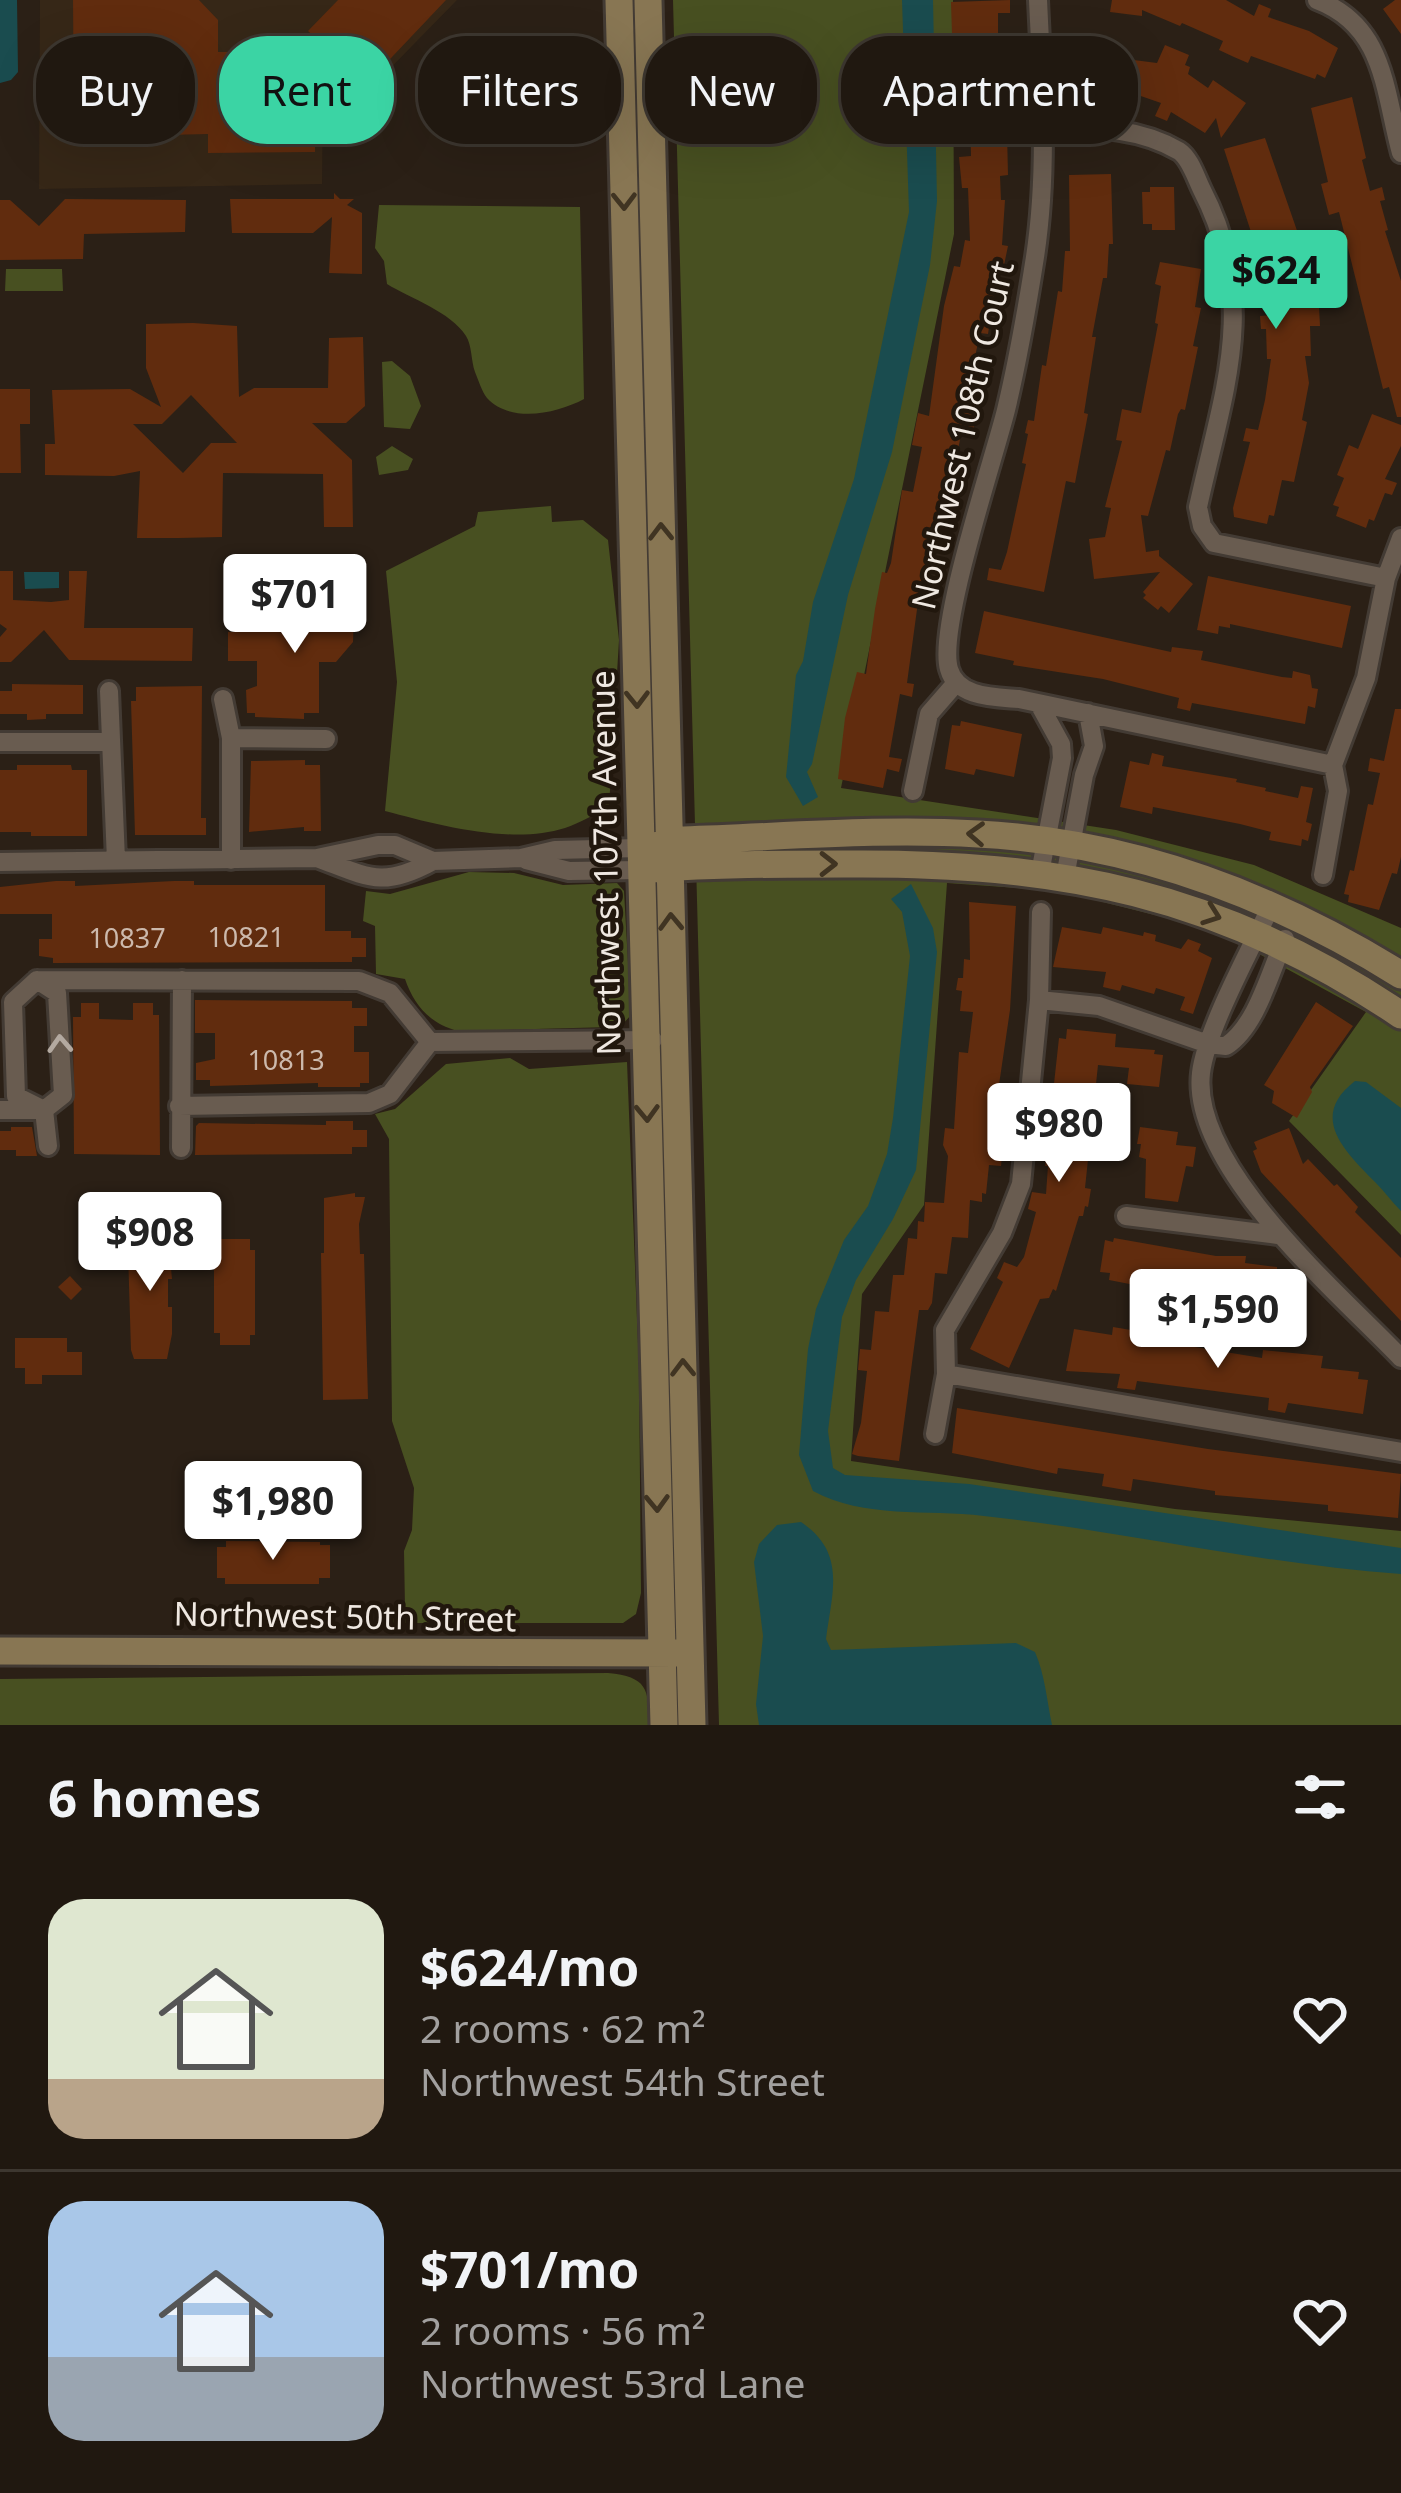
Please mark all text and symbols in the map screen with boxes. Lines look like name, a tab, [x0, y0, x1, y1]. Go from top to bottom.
chip: Buy	[36, 36, 195, 144]
chip: Rent	[219, 36, 394, 144]
chip: Filters	[418, 36, 621, 144]
chip: New	[645, 36, 817, 144]
chip: Apartment	[841, 36, 1138, 144]
one-way arrow	[611, 192, 637, 211]
pin: $624	[1205, 230, 1347, 332]
text: $624	[1231, 242, 1321, 295]
street label: Northwest 108th Court	[900, 256, 1024, 614]
one-way arrow	[649, 522, 675, 541]
pin: $701	[224, 554, 366, 656]
text: $701	[250, 566, 340, 619]
street label: Northwest 107th Avenue	[579, 670, 631, 1056]
one-way arrow	[623, 690, 649, 709]
one-way arrow	[966, 821, 985, 847]
one-way arrow	[820, 851, 838, 877]
one-way arrow	[1201, 901, 1222, 925]
one-way arrow	[658, 912, 684, 931]
house number: 10821	[207, 918, 285, 955]
house number: 10837	[88, 919, 166, 956]
one-way arrow	[47, 1034, 73, 1053]
house number: 10813	[247, 1041, 325, 1078]
pin: $980	[988, 1083, 1130, 1185]
text: $980	[1014, 1095, 1104, 1148]
one-way arrow	[634, 1104, 660, 1123]
pin: $908	[79, 1192, 221, 1294]
text: $908	[105, 1204, 195, 1257]
pin: $1,590	[1120, 1269, 1316, 1371]
text: $1,590	[1157, 1281, 1279, 1334]
one-way arrow	[670, 1358, 696, 1377]
pin: $1,980	[175, 1461, 371, 1563]
text: $1,980	[212, 1473, 334, 1526]
one-way arrow	[644, 1494, 670, 1513]
street label: Northwest 50th Street	[173, 1591, 517, 1641]
text: 6 homes	[48, 1762, 261, 1832]
icon: filters	[1287, 1764, 1353, 1830]
text: $624/mo	[420, 1931, 639, 2001]
icon: home	[144, 1947, 288, 2091]
icon: heart	[1287, 1986, 1353, 2052]
text: 2 rooms · 62 m²	[420, 2001, 706, 2054]
text: Northwest 54th Street	[420, 2054, 825, 2107]
text: $701/mo	[420, 2233, 639, 2303]
icon: home	[144, 2249, 288, 2393]
icon: heart	[1287, 2288, 1353, 2354]
text: 2 rooms · 56 m²	[420, 2303, 706, 2356]
text: Northwest 53rd Lane	[420, 2356, 806, 2409]

